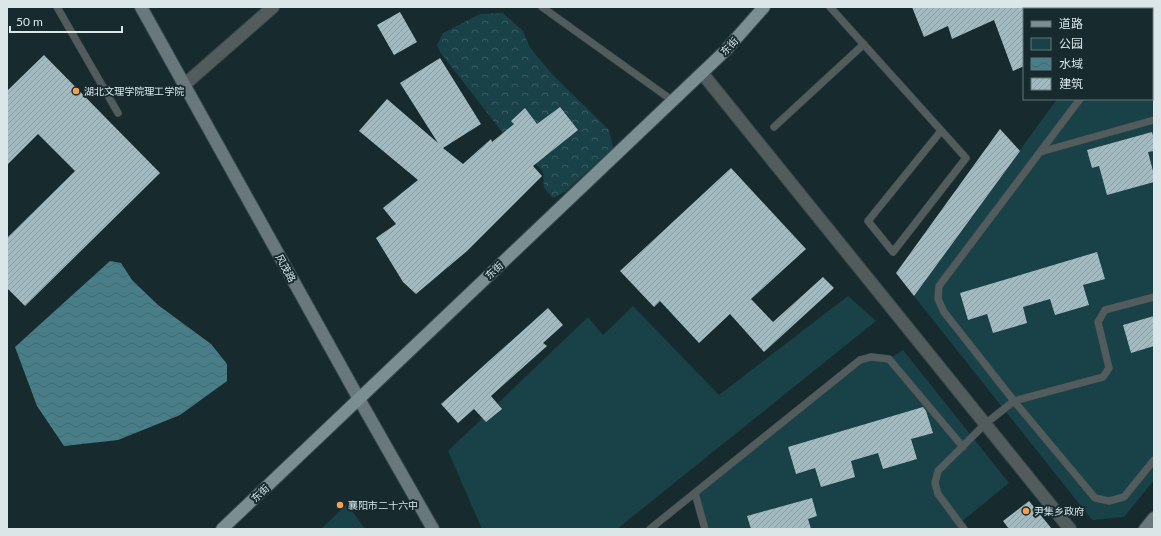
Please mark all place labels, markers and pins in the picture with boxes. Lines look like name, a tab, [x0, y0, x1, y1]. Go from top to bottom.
place label: 湖北文理学院理工学院	[84, 85, 184, 97]
marker: 湖北文理学院理工学院	[71, 86, 81, 96]
place label: 襄阳市二十六中	[348, 499, 418, 511]
marker: 襄阳市二十六中	[335, 500, 345, 510]
place label: 尹集乡政府	[1034, 505, 1084, 517]
marker: 尹集乡政府	[1021, 506, 1031, 516]

